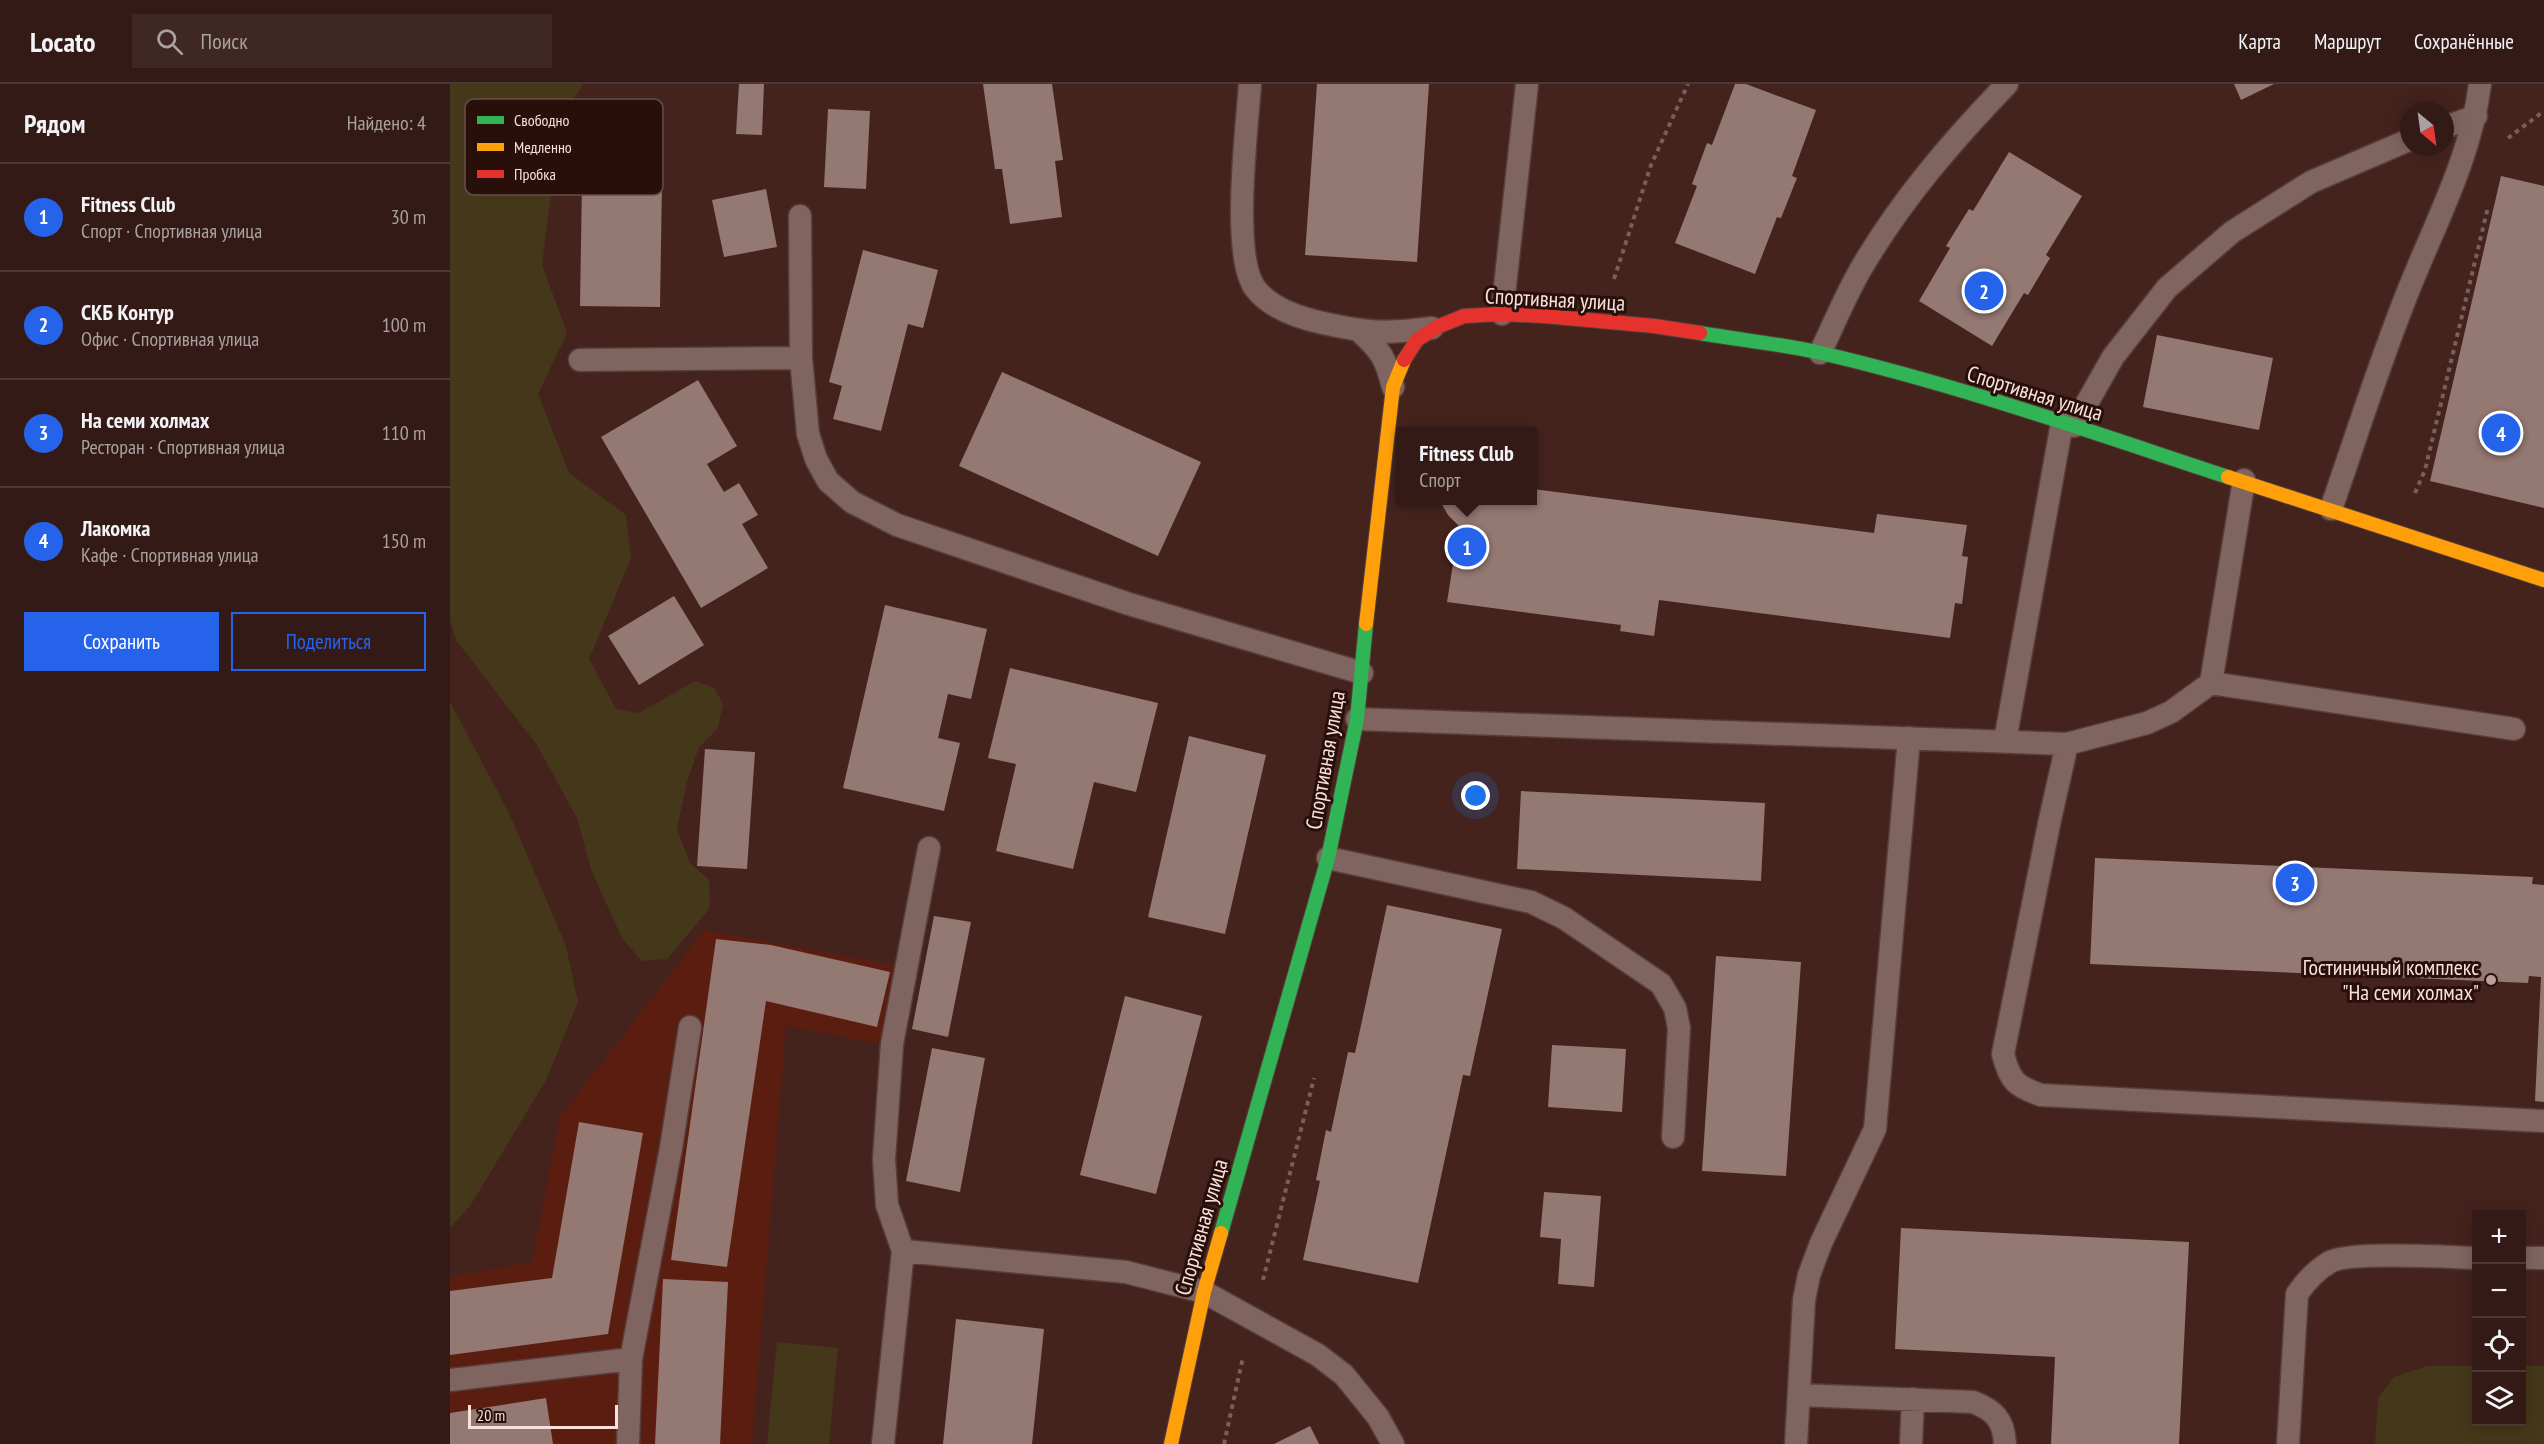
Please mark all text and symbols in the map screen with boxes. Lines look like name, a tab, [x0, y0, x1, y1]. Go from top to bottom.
search box	[132, 14, 552, 68]
text: Locato	[30, 23, 96, 60]
icon: search	[153, 25, 186, 58]
text: Поиск	[201, 27, 248, 55]
text: Карта	[2238, 28, 2281, 55]
text: Маршрут	[2314, 28, 2381, 55]
text: Сохранённые	[2414, 28, 2514, 55]
legend	[465, 99, 663, 195]
north arrow	[2400, 102, 2454, 156]
text: Рядом	[24, 107, 85, 140]
text: Найдено: 4	[347, 110, 426, 136]
text: Свободно	[514, 110, 569, 130]
text: Медленно	[514, 137, 572, 157]
text: Пробка	[514, 164, 556, 184]
text: Fitness Club	[81, 190, 175, 218]
text: 1	[39, 204, 48, 230]
text: 30 m	[391, 204, 426, 230]
text: Спорт · Спортивная улица	[81, 218, 262, 244]
pin: 2	[1964, 268, 2003, 314]
street label: Спортивная улица	[1484, 281, 1626, 317]
text: СКБ Контур	[81, 298, 174, 326]
text: 2	[39, 312, 48, 338]
text: 100 m	[382, 312, 426, 338]
text: Офис · Спортивная улица	[81, 326, 259, 352]
street label: Спортивная улица	[1964, 359, 2106, 427]
text: На семи холмах	[81, 406, 210, 434]
pin: 4	[2482, 410, 2520, 456]
text: 3	[39, 420, 48, 446]
text: 110 m	[382, 420, 426, 446]
popup	[1396, 427, 1537, 505]
text: Ресторан · Спортивная улица	[81, 434, 285, 460]
text: Fitness Club	[1419, 439, 1514, 467]
text: Спорт	[1419, 467, 1461, 493]
text: Лакомка	[81, 514, 150, 542]
pin: 1	[1448, 524, 1486, 570]
text: 4	[39, 528, 48, 554]
text: 150 m	[382, 528, 426, 554]
text: Кафе · Спортивная улица	[81, 542, 259, 568]
button: Сохранить	[24, 612, 219, 671]
button: Поделиться	[231, 612, 426, 671]
street label: Спортивная улица	[1299, 688, 1351, 832]
your location	[1461, 781, 1490, 810]
pin: 3	[2276, 860, 2314, 906]
place label: Гостиничный комплекс "На семи холмах"	[2303, 953, 2479, 1006]
marker: Гостиничный комплекс "На семи холмах"	[2484, 973, 2498, 987]
street label: Спортивная улица	[1168, 1156, 1234, 1298]
map controls	[2472, 1210, 2526, 1426]
button: +	[2472, 1210, 2526, 1264]
button: −	[2472, 1264, 2526, 1318]
button: locate	[2472, 1318, 2526, 1372]
button: layers	[2472, 1372, 2526, 1426]
scale bar	[468, 1402, 618, 1430]
text: 20 m	[477, 1405, 505, 1425]

